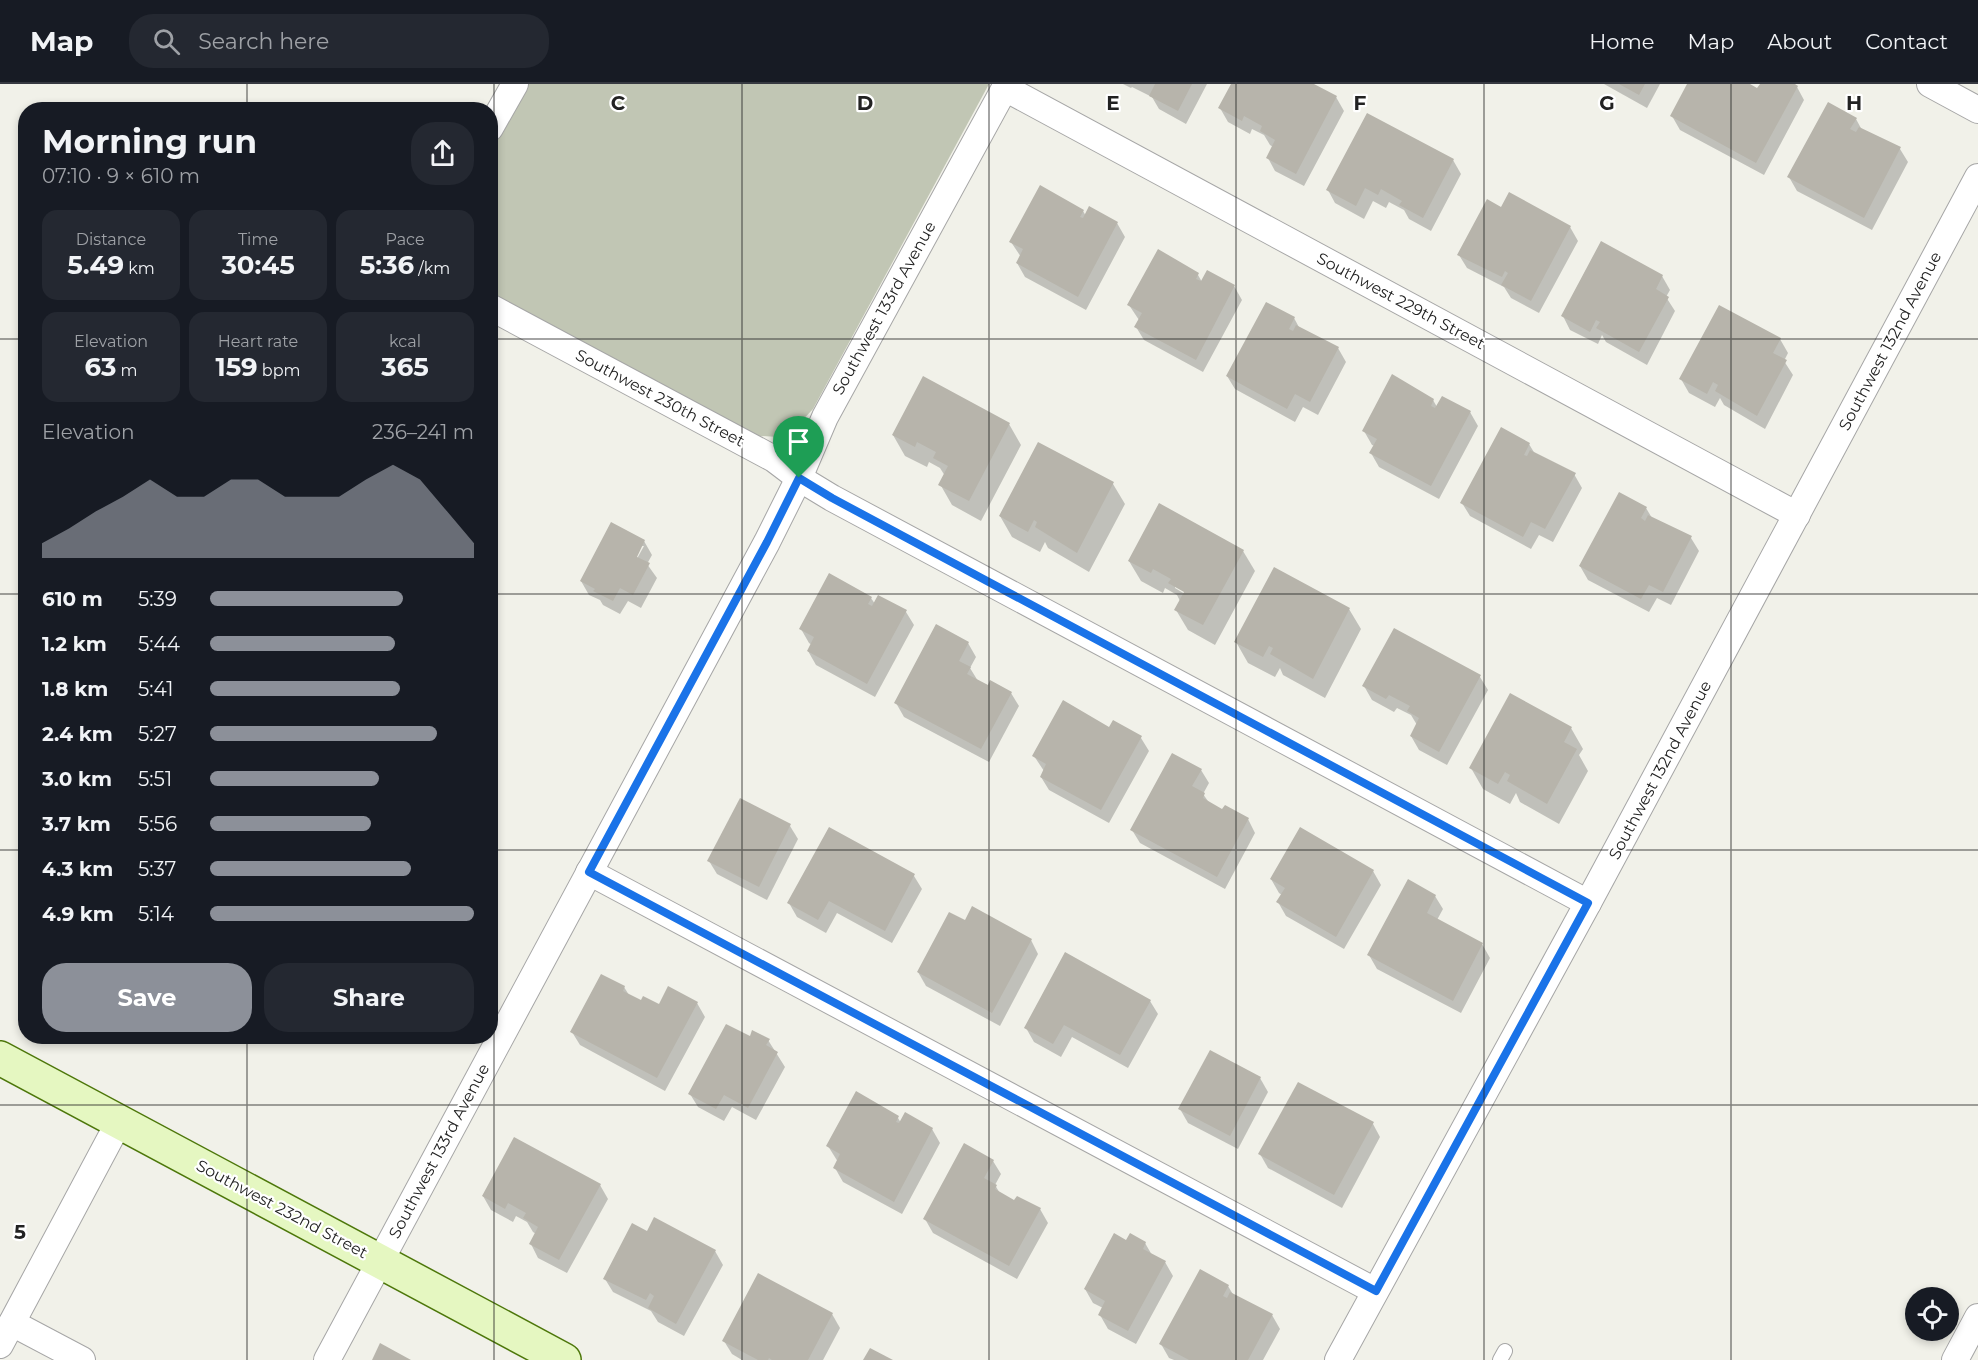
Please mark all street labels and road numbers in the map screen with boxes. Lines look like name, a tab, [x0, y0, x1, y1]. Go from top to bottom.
street label: Southwest 133rd Avenue	[828, 218, 940, 398]
street label: Southwest 132nd Avenue	[1835, 248, 1945, 434]
street label: Southwest 229th Street	[1314, 249, 1489, 354]
street label: Southwest 230th Street	[572, 345, 748, 451]
street label: Southwest 132nd Avenue	[1605, 677, 1715, 863]
street label: Southwest 133rd Avenue	[385, 1060, 493, 1242]
street label: Southwest 232nd Street	[193, 1156, 371, 1262]

